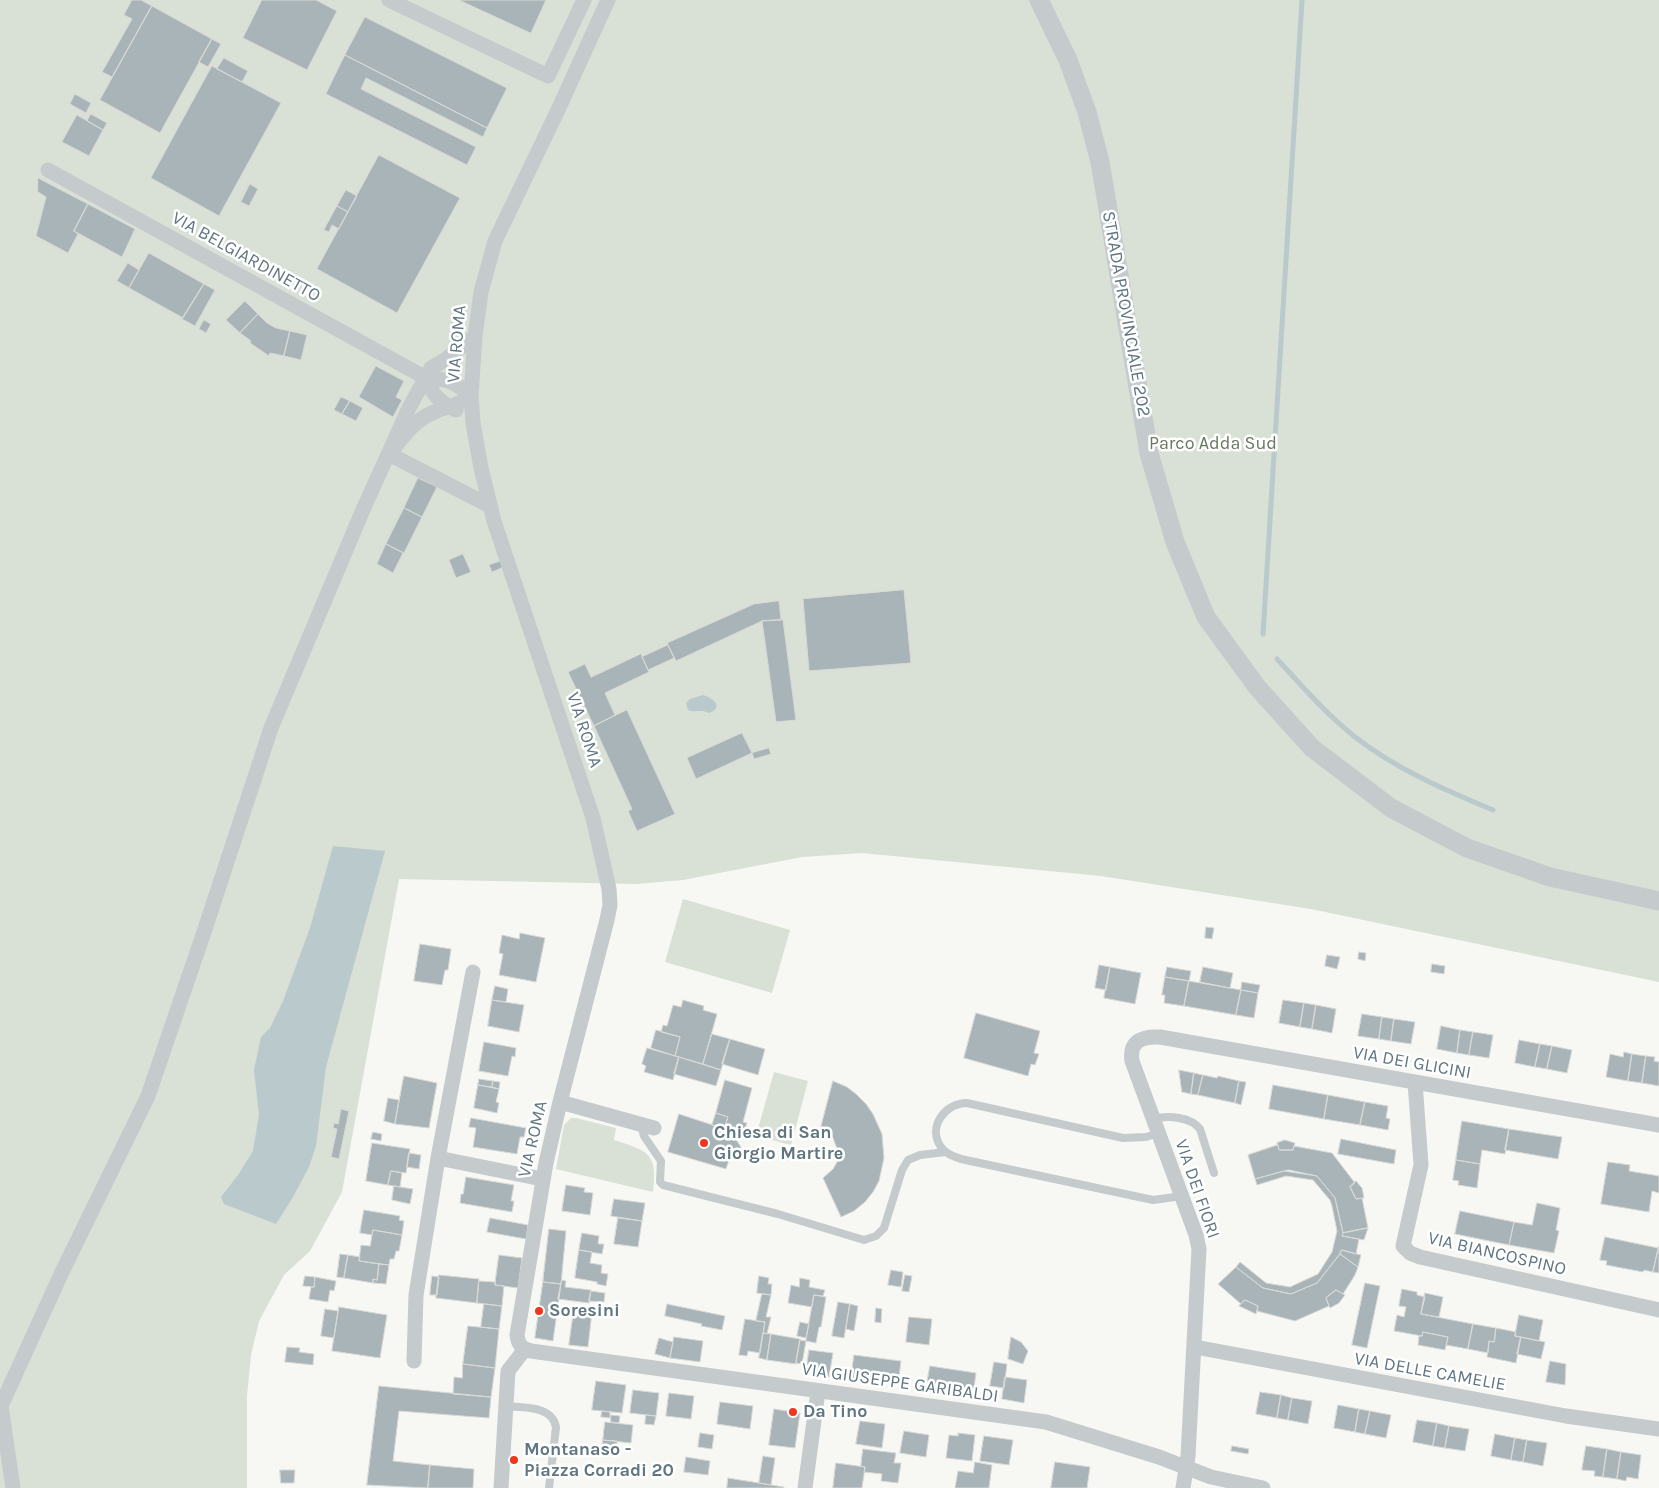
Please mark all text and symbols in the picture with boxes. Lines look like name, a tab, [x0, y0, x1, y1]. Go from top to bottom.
street label: VIA BELGIARDINETTO	[168, 207, 324, 307]
street label: STRADA PROVINCIALE 202	[1097, 209, 1155, 419]
street label: VIA ROMA	[443, 304, 471, 384]
park label: Parco Adda Sud	[1149, 433, 1277, 455]
street label: VIA ROMA	[562, 690, 606, 770]
street label: VIA DEI GLICINI	[1351, 1042, 1473, 1084]
street label: VIA ROMA	[514, 1099, 552, 1179]
place label: Chiesa di San Giorgio Martire	[714, 1122, 843, 1164]
marker: Chiesa di San Giorgio Martire	[698, 1137, 710, 1149]
street label: VIA DEI FIORI	[1170, 1137, 1224, 1241]
street label: VIA BIANCOSPINO	[1426, 1228, 1568, 1280]
place label: Soresini	[549, 1300, 620, 1322]
marker: Soresini	[533, 1305, 545, 1317]
street label: VIA DELLE CAMELIE	[1353, 1348, 1507, 1396]
street label: VIA GIUSEPPE GARIBALDI	[800, 1359, 1000, 1407]
place label: Da Tino	[803, 1401, 867, 1423]
marker: Da Tino	[787, 1406, 799, 1418]
place label: Montanaso - Piazza Corradi 20	[524, 1439, 674, 1482]
marker: Montanaso - Piazza Corradi 20	[508, 1454, 520, 1466]

